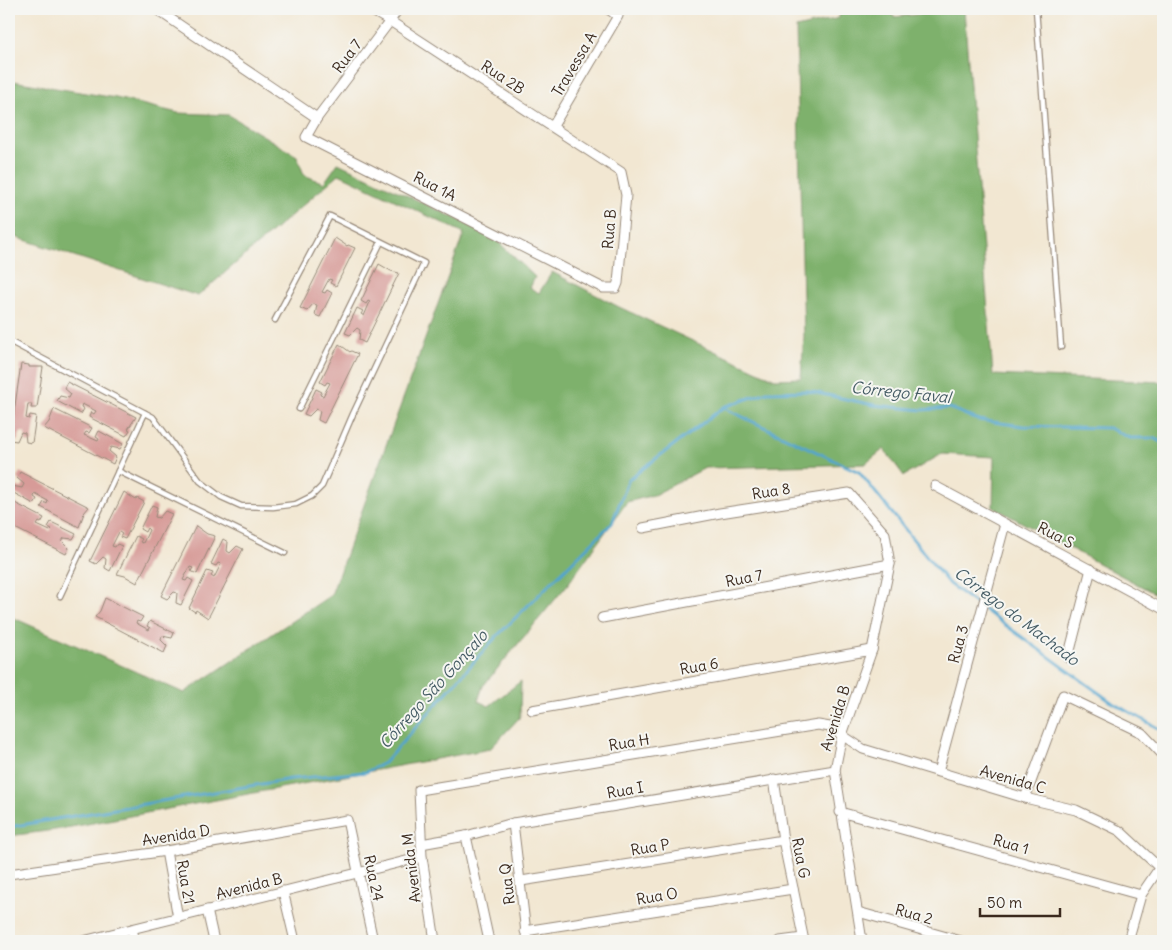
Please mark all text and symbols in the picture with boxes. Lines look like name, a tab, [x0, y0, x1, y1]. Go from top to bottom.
street label: Travessa A	[547, 28, 601, 100]
street label: Rua 7	[328, 35, 366, 77]
street label: Rua 2B	[478, 56, 529, 98]
street label: Rua 1A	[410, 167, 460, 205]
street label: Rua B	[598, 208, 620, 250]
water label: Córrego Faval	[850, 377, 954, 407]
street label: Rua 8	[750, 479, 792, 503]
street label: Rua S	[1034, 518, 1078, 552]
water label: Córrego do Machado	[951, 562, 1084, 670]
street label: Rua 7	[724, 565, 764, 591]
street label: Rua 3	[944, 623, 972, 665]
water label: Córrego São Gonçalo	[375, 625, 492, 752]
street label: Rua 6	[678, 653, 720, 679]
street label: Avenida B	[816, 683, 854, 753]
street label: Rua H	[607, 729, 651, 755]
street label: Avenida C	[978, 761, 1048, 798]
street label: Rua I	[605, 777, 645, 803]
street label: Avenida D	[141, 820, 211, 850]
street label: Rua 1	[991, 830, 1031, 858]
street label: Avenida M	[397, 832, 425, 904]
street label: Rua P	[629, 835, 671, 859]
street label: Rua G	[788, 836, 814, 880]
street label: Rua 24	[360, 853, 388, 903]
street label: Rua 21	[173, 858, 199, 906]
street label: Rua Q	[495, 862, 519, 906]
street label: Avenida B	[214, 869, 284, 903]
street label: Rua O	[635, 883, 679, 909]
scale bar	[980, 885, 1060, 917]
text: 50 m	[987, 893, 1022, 912]
street label: Rua 2	[893, 900, 935, 928]

